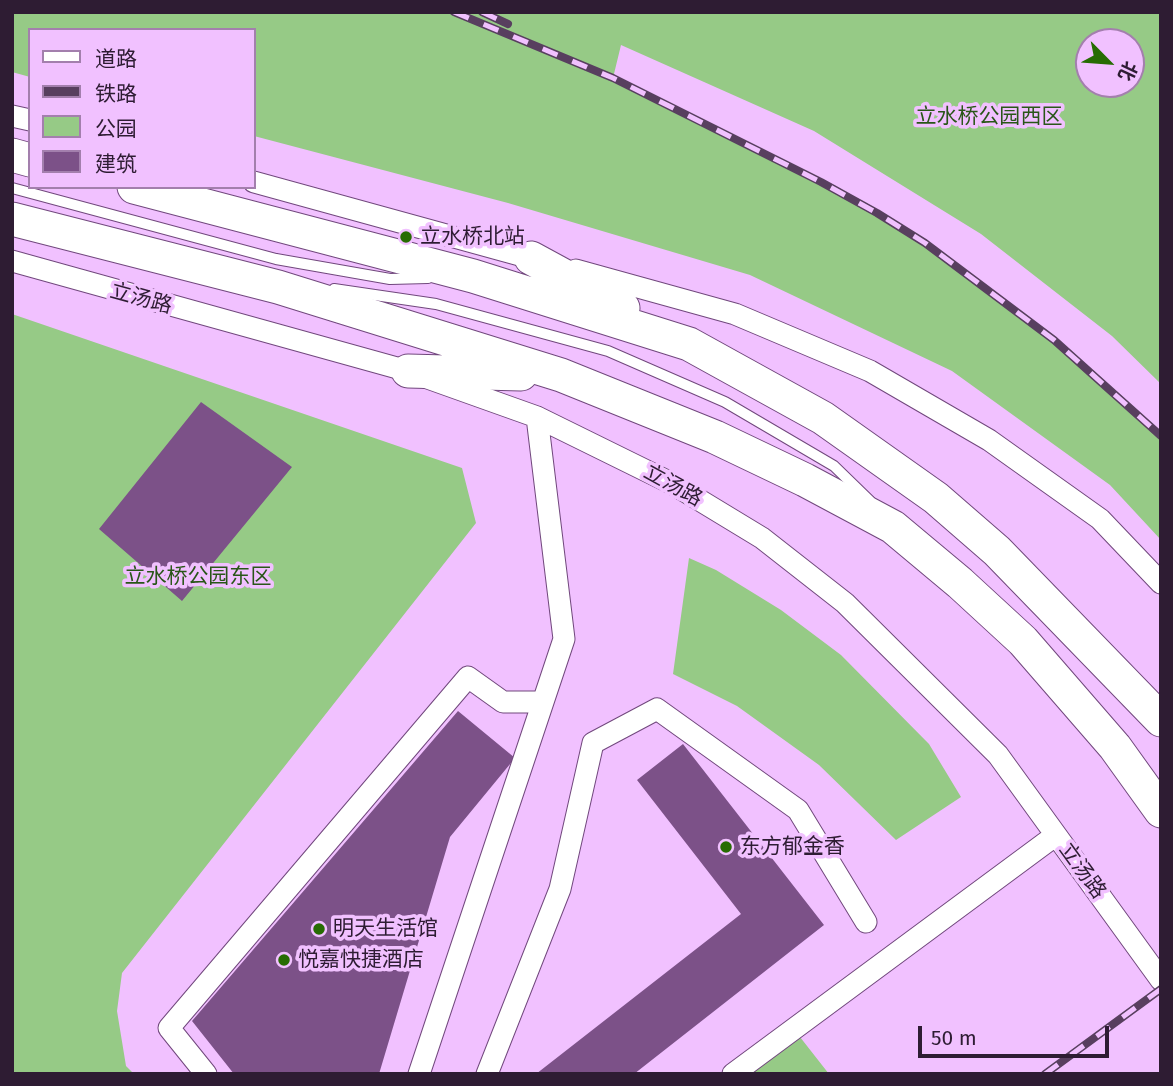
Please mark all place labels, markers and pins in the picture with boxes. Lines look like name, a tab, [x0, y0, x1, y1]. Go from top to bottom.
place label: 立水桥北站	[420, 224, 525, 250]
marker: 立水桥北站	[398, 229, 414, 245]
place label: 东方郁金香	[740, 834, 845, 860]
marker: 东方郁金香	[718, 839, 734, 855]
place label: 明天生活馆	[333, 916, 438, 942]
marker: 明天生活馆	[311, 921, 327, 937]
place label: 悦嘉快捷酒店	[298, 947, 424, 973]
marker: 悦嘉快捷酒店	[276, 952, 292, 968]

